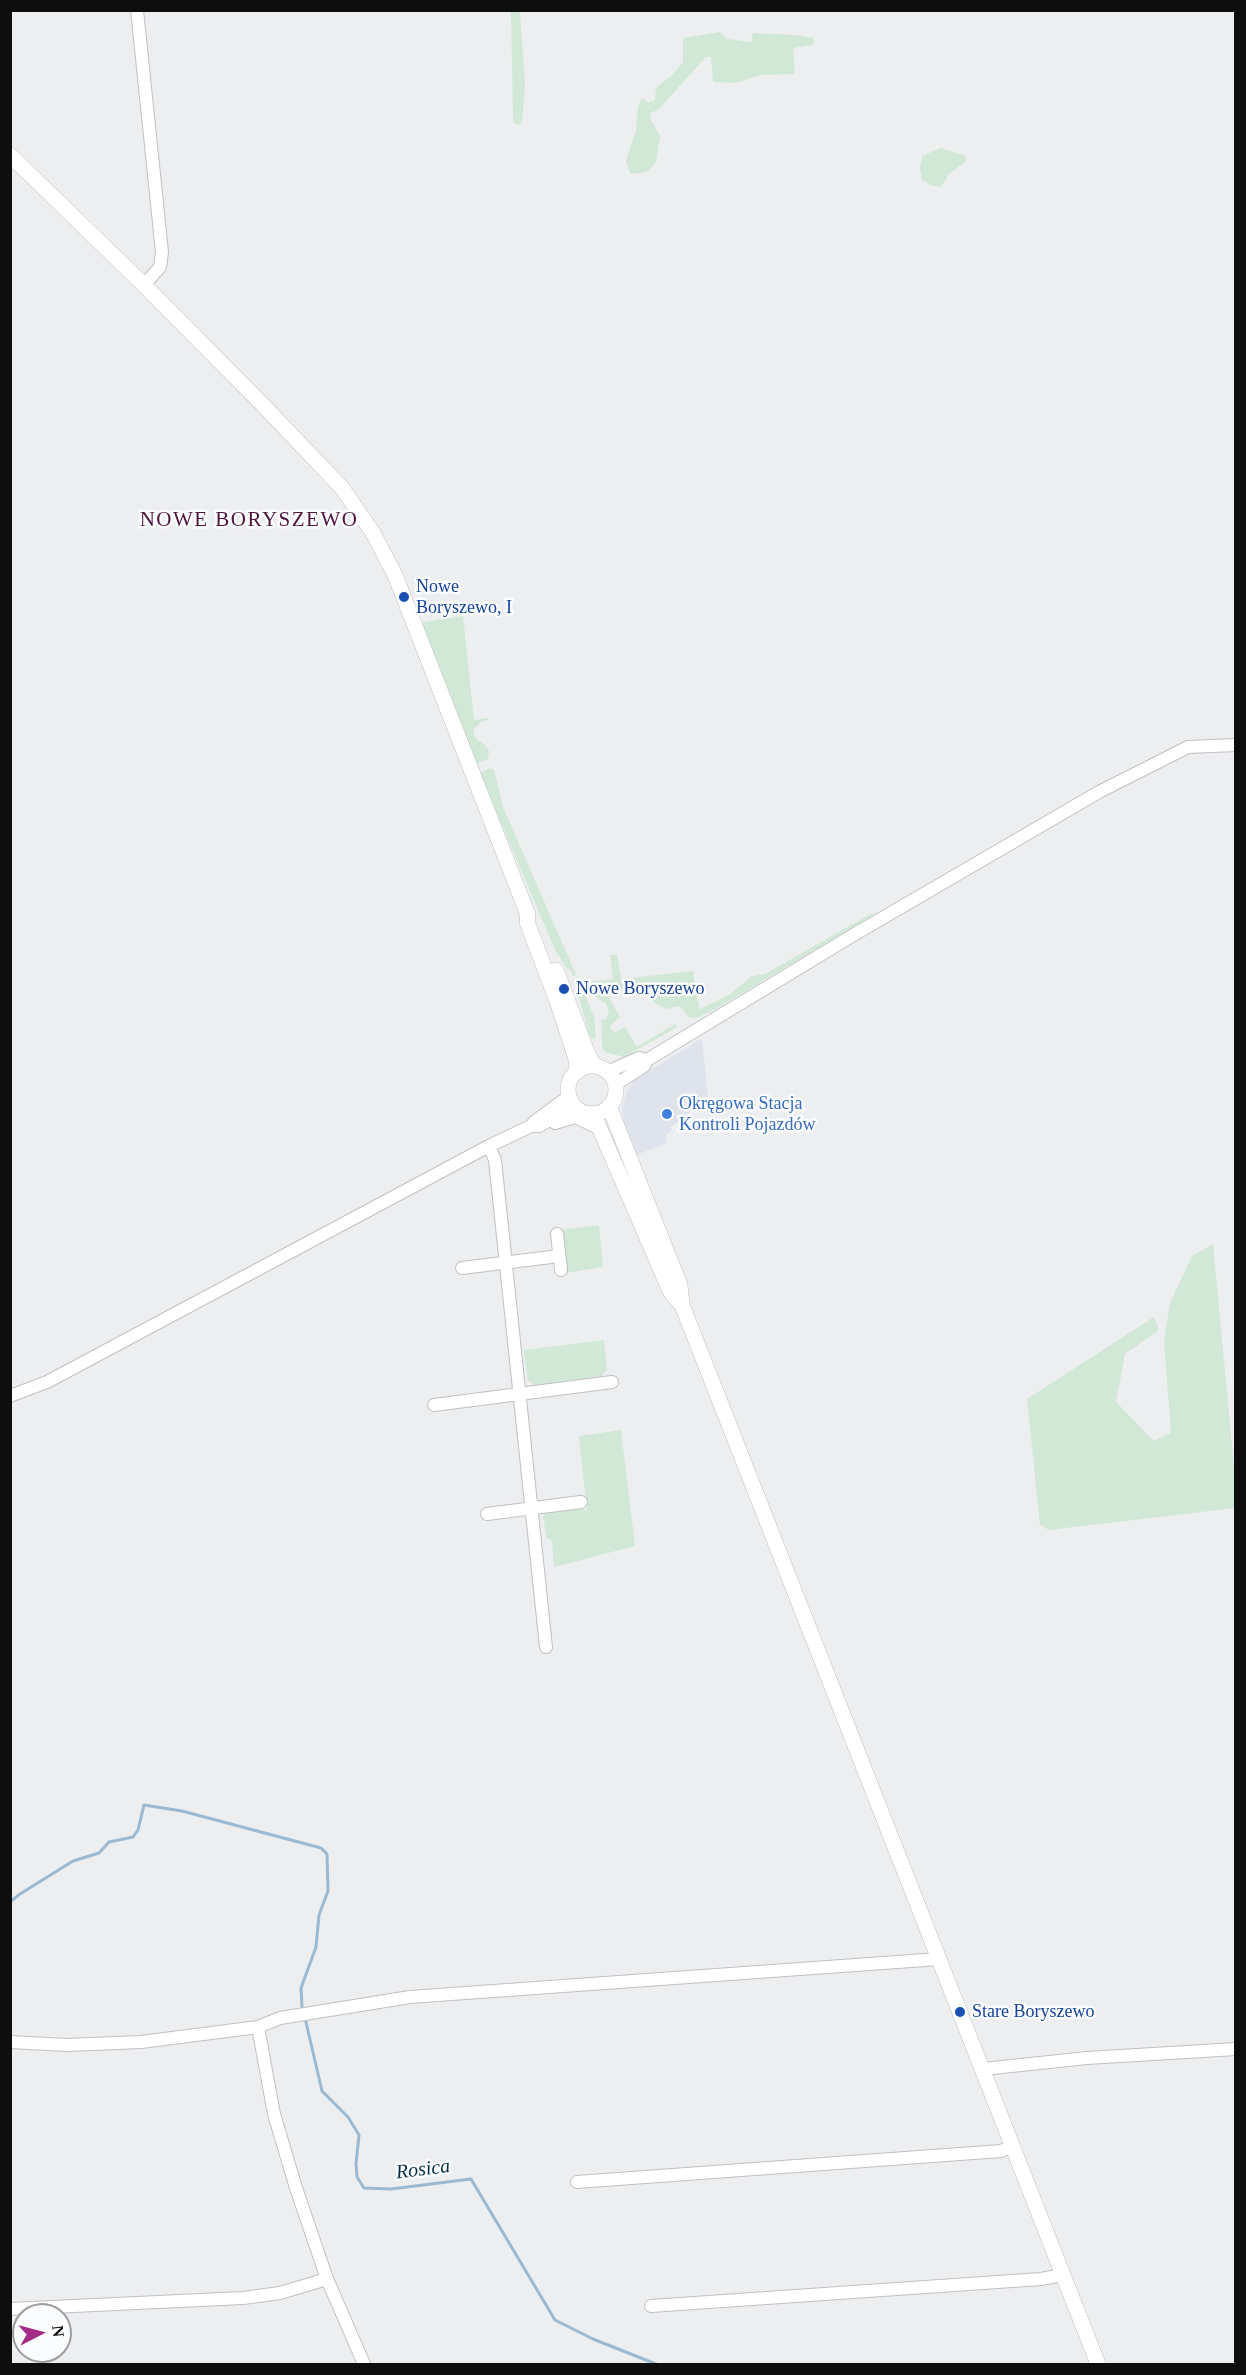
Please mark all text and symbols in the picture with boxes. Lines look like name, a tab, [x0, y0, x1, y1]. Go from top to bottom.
district label: NOWE BORYSZEWO	[140, 507, 358, 533]
place label: Nowe Boryszewo, I	[416, 576, 512, 618]
marker: Nowe Boryszewo, I	[397, 590, 411, 604]
place label: Nowe Boryszewo	[576, 978, 704, 1000]
marker: Nowe Boryszewo	[557, 982, 571, 996]
place label: Okręgowa Stacja Kontroli Pojazdów	[679, 1093, 815, 1136]
marker: Okręgowa Stacja Kontroli Pojazdów	[660, 1107, 674, 1121]
place label: Stare Boryszewo	[972, 2001, 1094, 2023]
marker: Stare Boryszewo	[953, 2005, 967, 2019]
water label: Rosica	[395, 2155, 451, 2185]
north arrow	[12, 2303, 72, 2363]
text: N	[49, 2325, 67, 2338]

